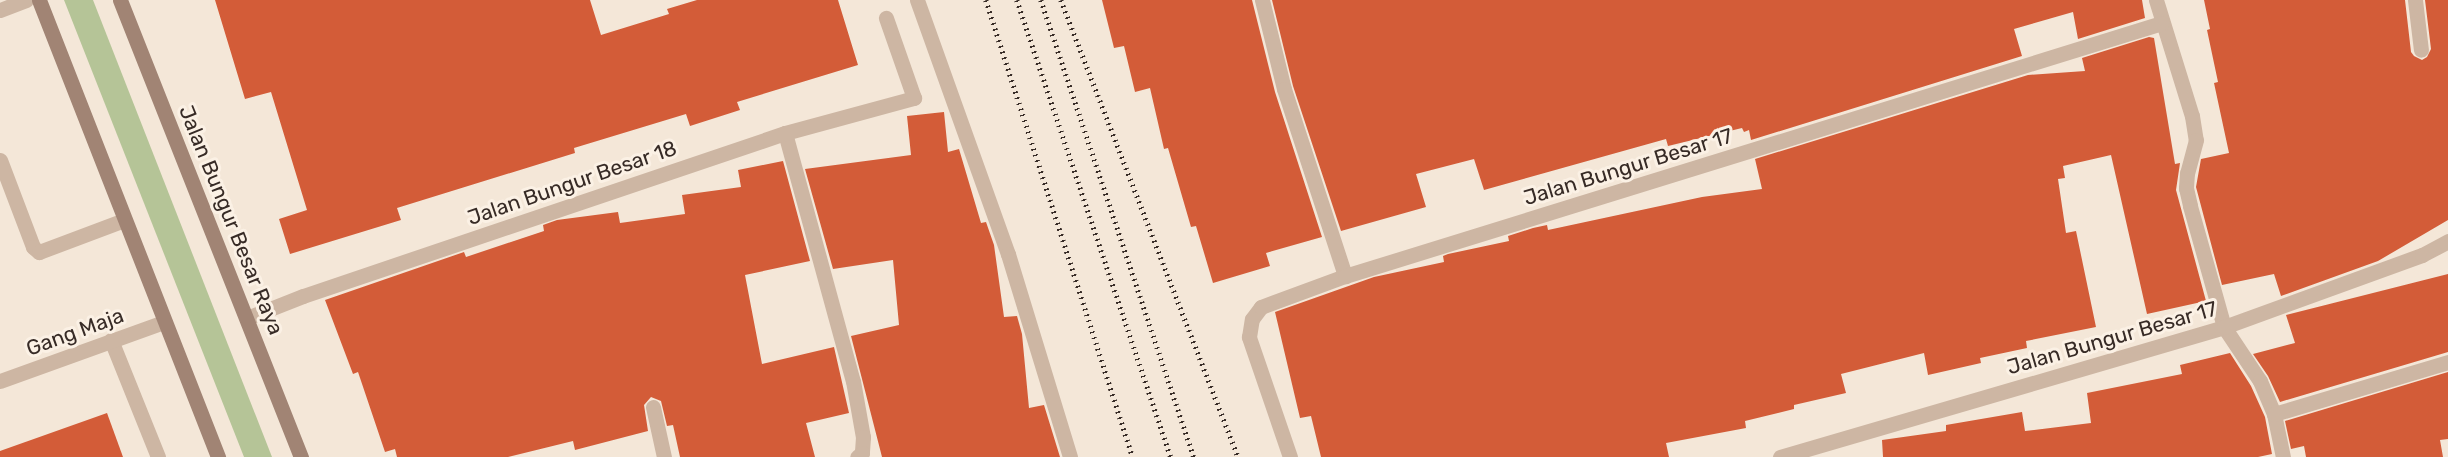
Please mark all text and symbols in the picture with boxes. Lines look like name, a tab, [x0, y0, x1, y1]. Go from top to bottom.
street label: Jalan Bungur Besar Raya	[173, 101, 289, 339]
street label: Jalan Bungur Besar 17	[1520, 123, 1736, 211]
street label: Jalan Bungur Besar 18	[464, 135, 680, 231]
street label: Jalan Bungur Besar 17	[2004, 296, 2220, 380]
street label: Gang Maja	[23, 303, 127, 361]

